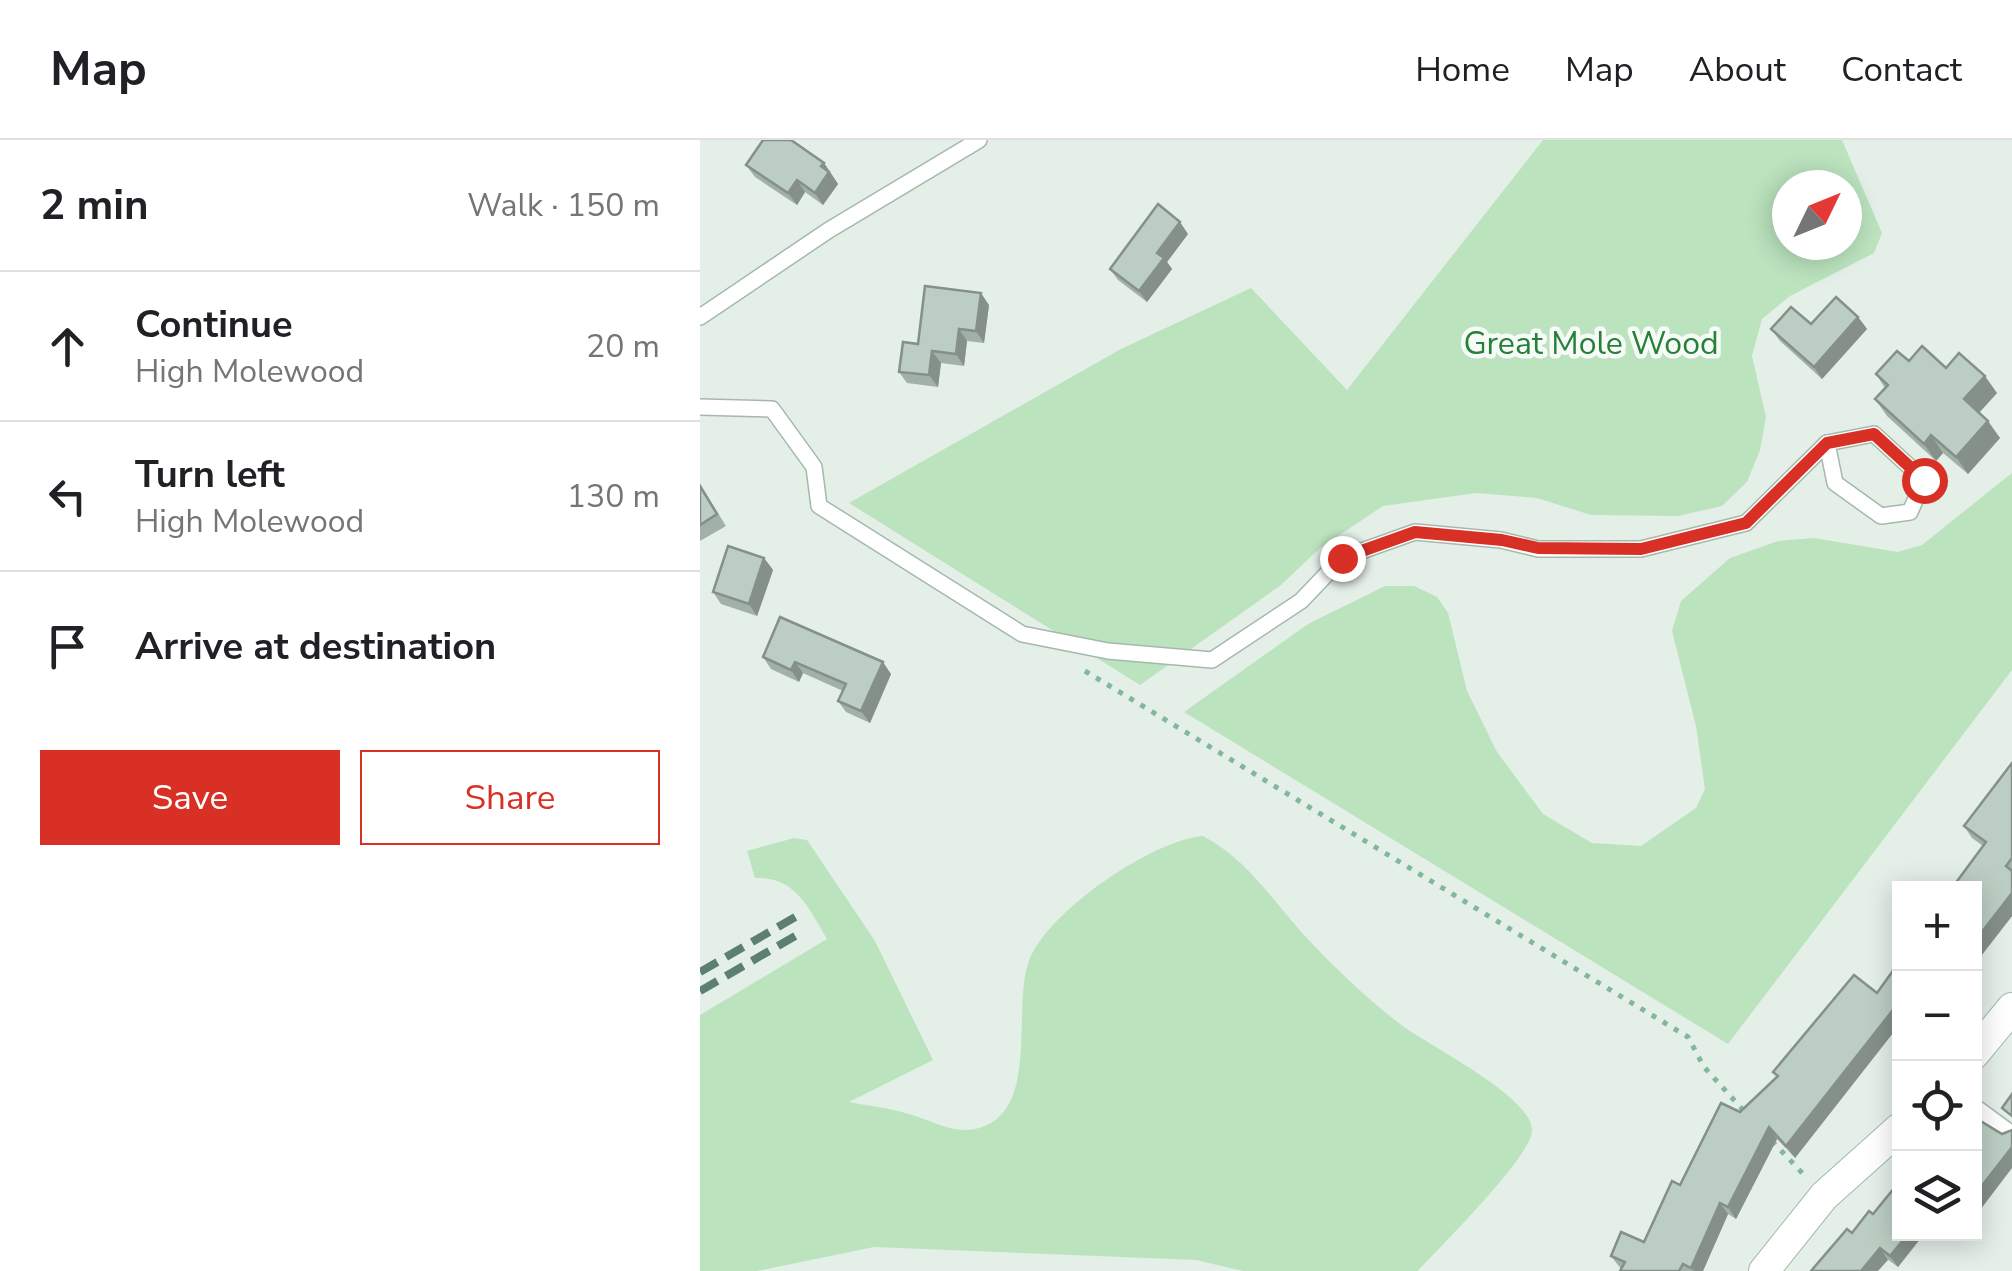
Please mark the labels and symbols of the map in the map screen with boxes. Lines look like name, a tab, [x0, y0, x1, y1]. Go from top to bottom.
north arrow	[1772, 170, 1862, 260]
park label: Great Mole Wood	[1463, 322, 1719, 365]
route start	[1902, 458, 1948, 504]
route end	[1320, 536, 1366, 582]

